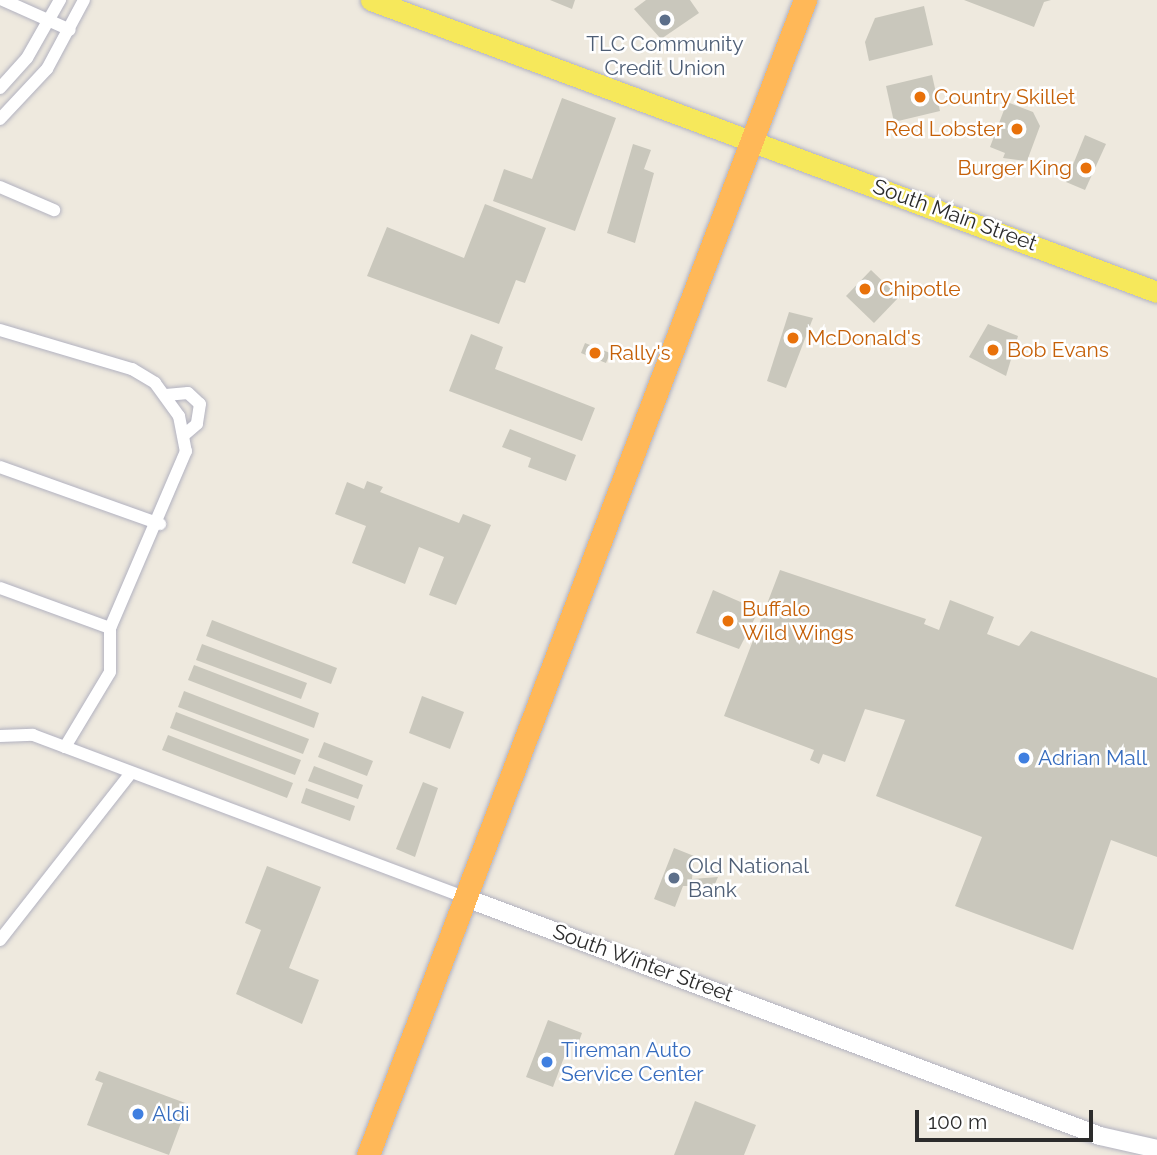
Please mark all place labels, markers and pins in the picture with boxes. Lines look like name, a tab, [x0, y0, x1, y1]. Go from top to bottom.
marker: TLC Community Credit Union	[657, 12, 673, 28]
place label: TLC Community Credit Union	[586, 31, 744, 81]
place label: Country Skillet	[934, 84, 1076, 110]
marker: Country Skillet	[912, 89, 928, 105]
place label: Red Lobster	[885, 116, 1003, 142]
marker: Red Lobster	[1009, 121, 1025, 137]
place label: Burger King	[957, 155, 1072, 181]
marker: Burger King	[1078, 160, 1094, 176]
place label: Chipotle	[879, 276, 961, 302]
marker: Chipotle	[857, 281, 873, 297]
place label: McDonald's	[807, 325, 921, 351]
marker: McDonald's	[785, 330, 801, 346]
place label: Bob Evans	[1007, 337, 1109, 363]
place label: Rally's	[609, 340, 671, 366]
marker: Bob Evans	[985, 342, 1001, 358]
marker: Rally's	[587, 345, 603, 361]
place label: Buffalo Wild Wings	[742, 596, 855, 646]
marker: Buffalo Wild Wings	[720, 613, 736, 629]
place label: Adrian Mall	[1038, 745, 1147, 771]
marker: Adrian Mall	[1016, 750, 1032, 766]
place label: Old National Bank	[688, 853, 809, 903]
marker: Old National Bank	[666, 870, 682, 886]
place label: Tireman Auto Service Center	[561, 1037, 704, 1087]
marker: Tireman Auto Service Center	[539, 1054, 555, 1070]
place label: Aldi	[152, 1101, 190, 1127]
marker: Aldi	[130, 1106, 146, 1122]

